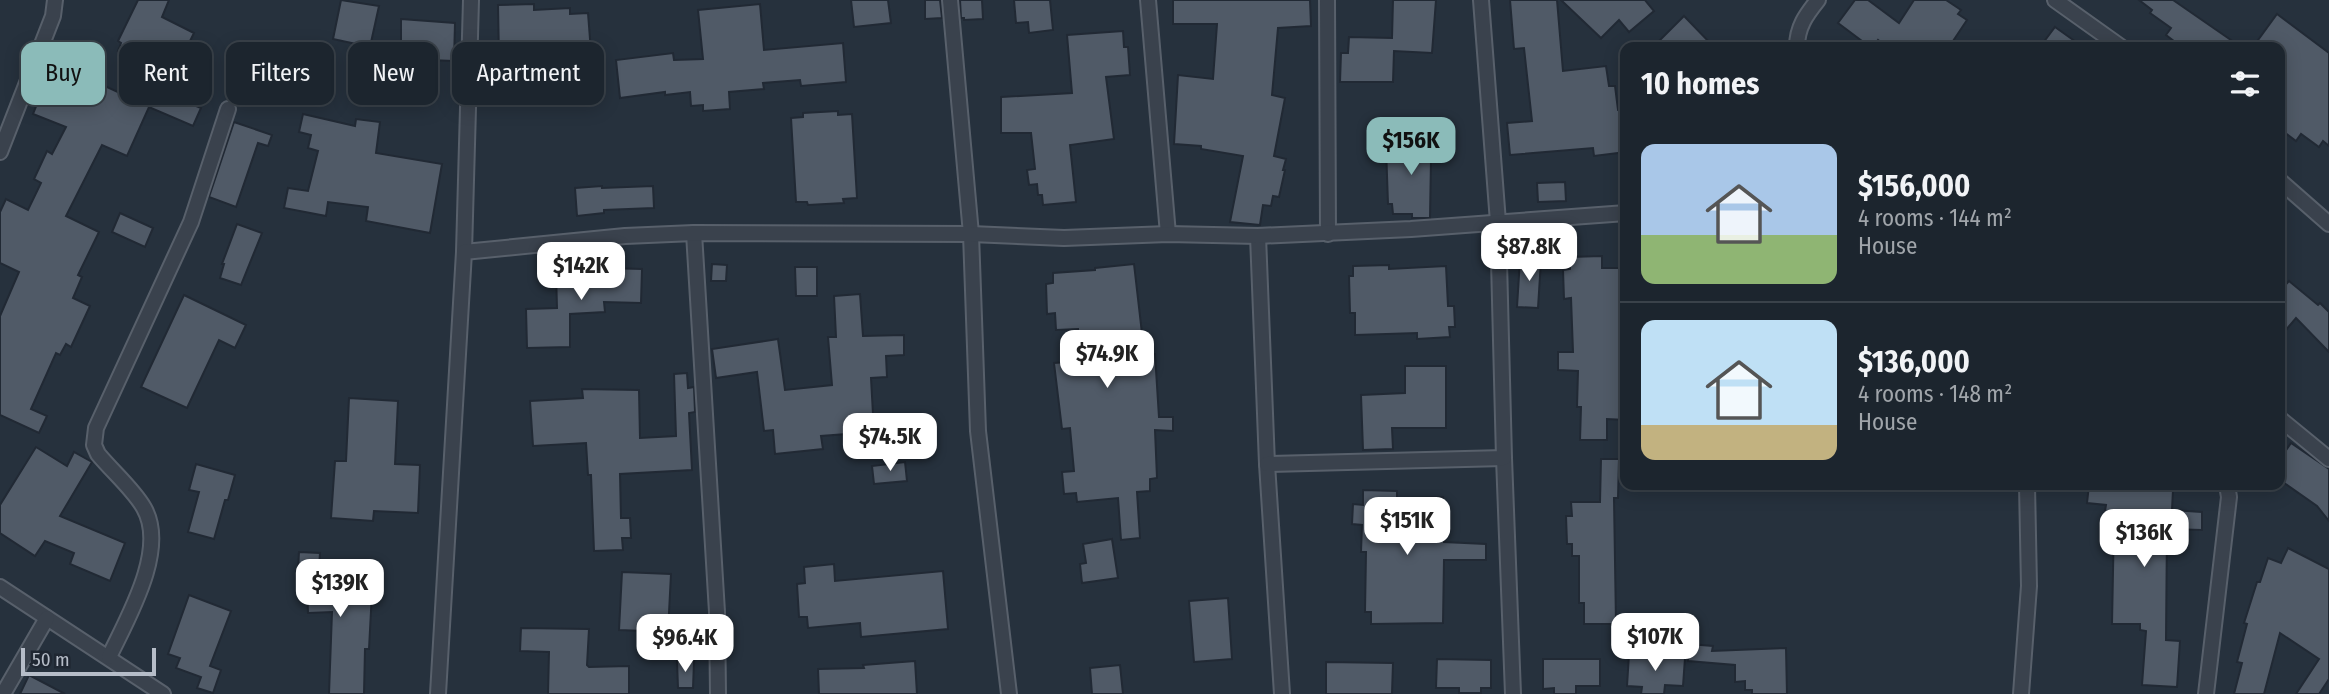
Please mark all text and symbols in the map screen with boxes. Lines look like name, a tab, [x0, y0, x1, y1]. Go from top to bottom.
chip: Buy	[21, 42, 105, 105]
chip: Rent	[119, 42, 212, 105]
chip: Filters	[226, 42, 334, 105]
chip: New	[348, 42, 438, 105]
chip: Apartment	[452, 42, 604, 105]
icon: filters	[2226, 65, 2264, 103]
text: 10 homes	[1641, 66, 1759, 102]
pin: $156K	[1362, 118, 1460, 177]
text: $156K	[1382, 126, 1440, 154]
text: $156,000	[1858, 168, 1970, 204]
icon: home	[1697, 172, 1781, 256]
text: 4 rooms · 144 m²	[1858, 204, 2012, 232]
pin: $87.8K	[1472, 224, 1586, 283]
text: $87.8K	[1497, 232, 1561, 260]
text: House	[1858, 232, 1917, 260]
pin: $142K	[532, 243, 630, 302]
text: $142K	[553, 251, 609, 279]
pin: $74.9K	[1050, 330, 1164, 390]
text: $74.9K	[1076, 339, 1138, 367]
text: $136,000	[1858, 344, 1970, 380]
icon: home	[1697, 348, 1781, 432]
text: 4 rooms · 148 m²	[1858, 380, 2012, 408]
text: House	[1858, 408, 1917, 436]
pin: $74.5K	[833, 414, 947, 473]
text: $74.5K	[859, 422, 921, 450]
pin: $151K	[1358, 498, 1456, 557]
text: $151K	[1380, 506, 1434, 534]
pin: $136K	[2095, 510, 2193, 569]
text: $136K	[2116, 518, 2172, 546]
pin: $139K	[291, 560, 389, 619]
text: $139K	[312, 568, 368, 596]
pin: $96.4K	[628, 614, 742, 674]
pin: $107K	[1606, 614, 1704, 673]
text: $107K	[1627, 622, 1683, 650]
text: $96.4K	[653, 623, 717, 651]
scale bar	[21, 645, 156, 677]
text: 50 m	[32, 648, 70, 671]

